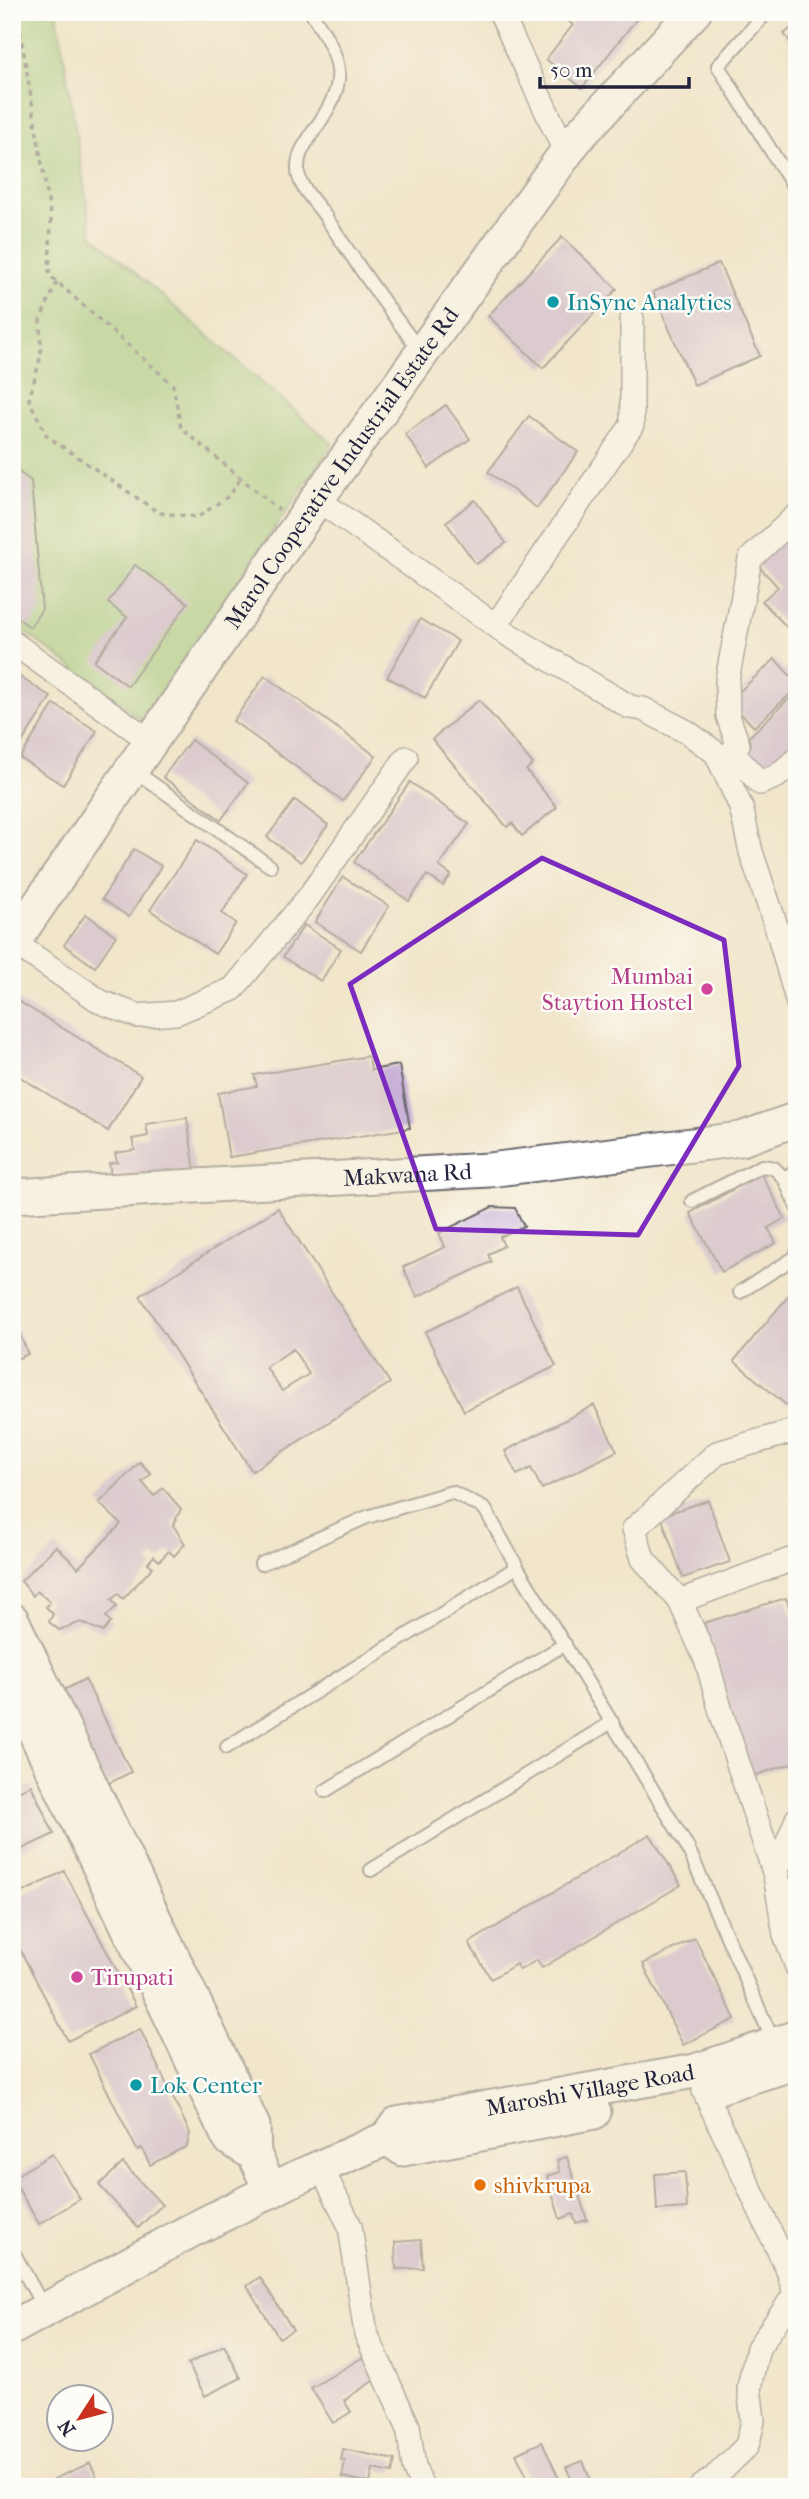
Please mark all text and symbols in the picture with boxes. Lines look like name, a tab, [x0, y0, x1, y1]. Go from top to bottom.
scale bar	[540, 46, 688, 90]
text: 50 m	[550, 58, 593, 82]
place label: InSync Analytics	[567, 289, 732, 316]
marker: InSync Analytics	[545, 294, 561, 310]
street label: Marol Cooperative Industrial Estate Rd	[219, 301, 464, 634]
place label: Mumbai Staytion Hostel	[542, 963, 694, 1016]
marker: Mumbai Staytion Hostel	[699, 981, 715, 997]
street label: Makwana Rd	[342, 1157, 473, 1191]
place label: Tirupati	[91, 1964, 174, 1991]
marker: Tirupati	[69, 1969, 85, 1985]
street label: Maroshi Village Road	[484, 2058, 697, 2121]
place label: Lok Center	[150, 2072, 262, 2099]
marker: Lok Center	[128, 2077, 144, 2093]
place label: shivkrupa	[494, 2172, 591, 2199]
marker: shivkrupa	[472, 2177, 488, 2193]
north arrow	[46, 2384, 116, 2454]
text: N	[54, 2415, 80, 2440]

